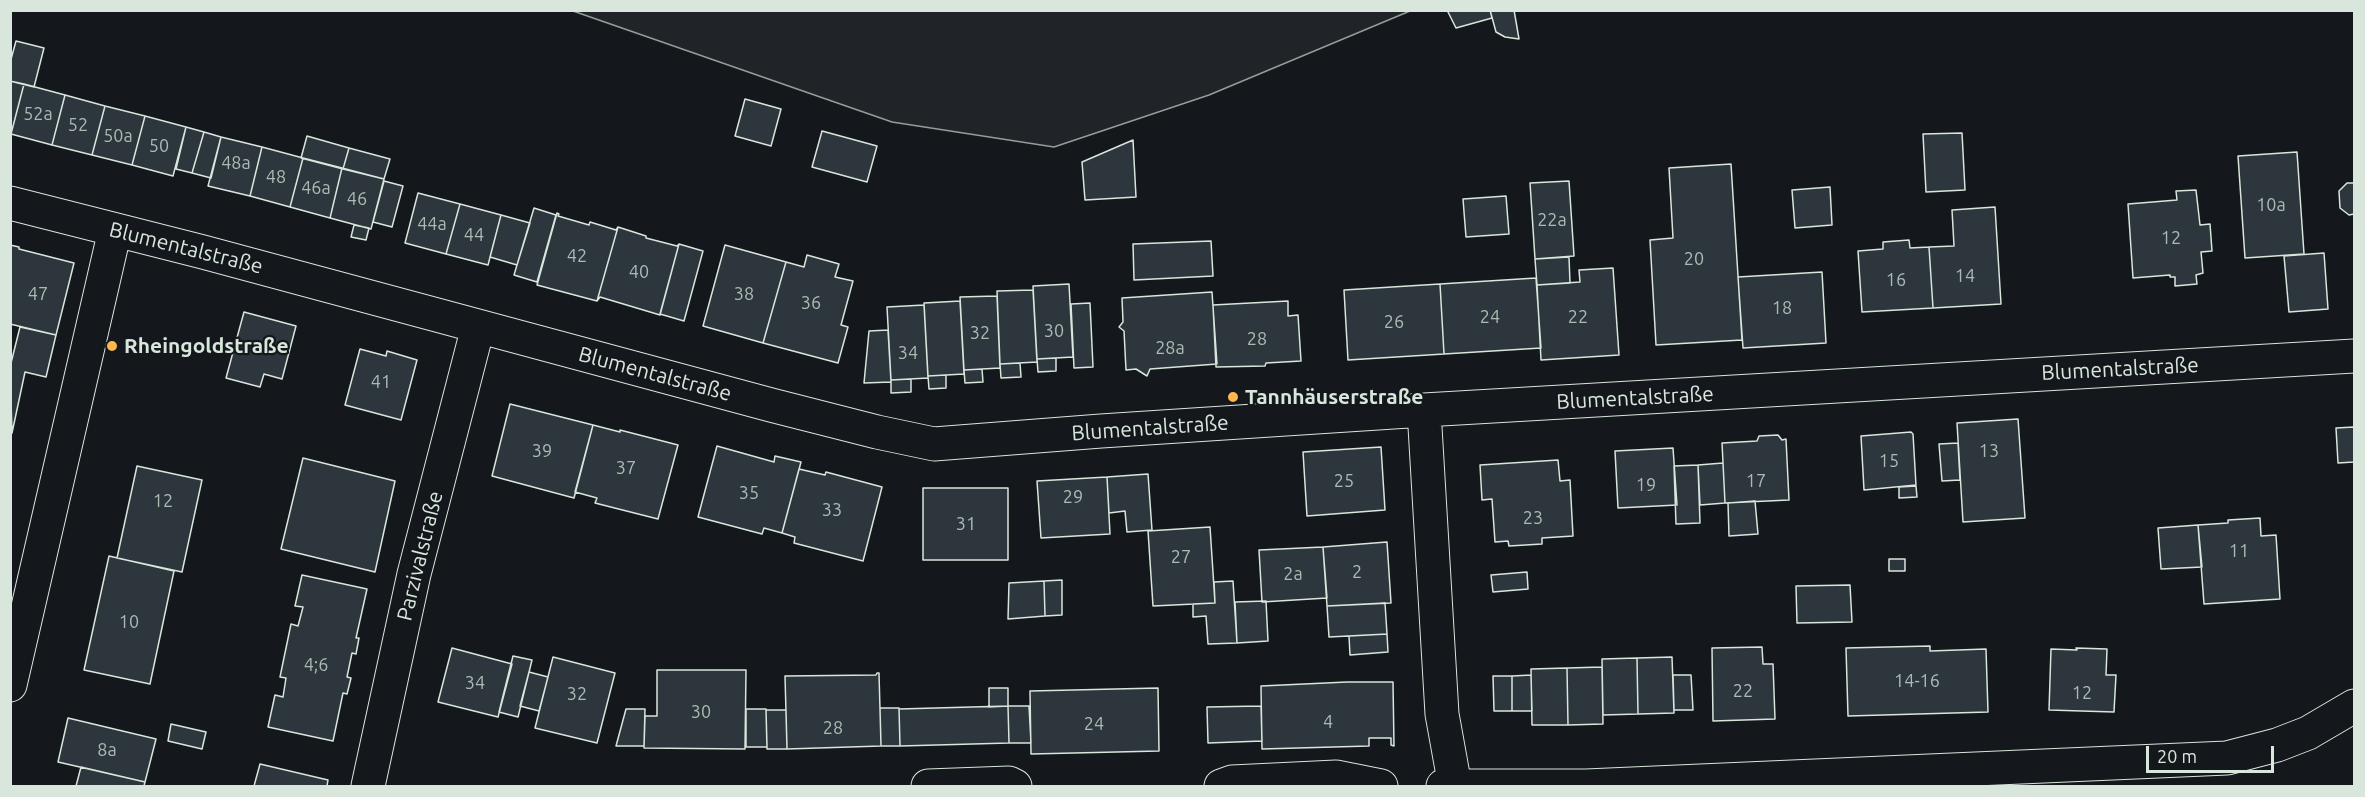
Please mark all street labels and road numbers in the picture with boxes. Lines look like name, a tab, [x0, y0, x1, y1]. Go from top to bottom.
street label: Blumentalstraße	[107, 217, 265, 279]
street label: Blumentalstraße	[576, 341, 734, 407]
street label: Blumentalstraße	[2041, 352, 2199, 386]
street label: Blumentalstraße	[1556, 381, 1714, 415]
street label: Blumentalstraße	[1071, 410, 1229, 446]
street label: Parzivalstraße	[392, 489, 448, 623]

